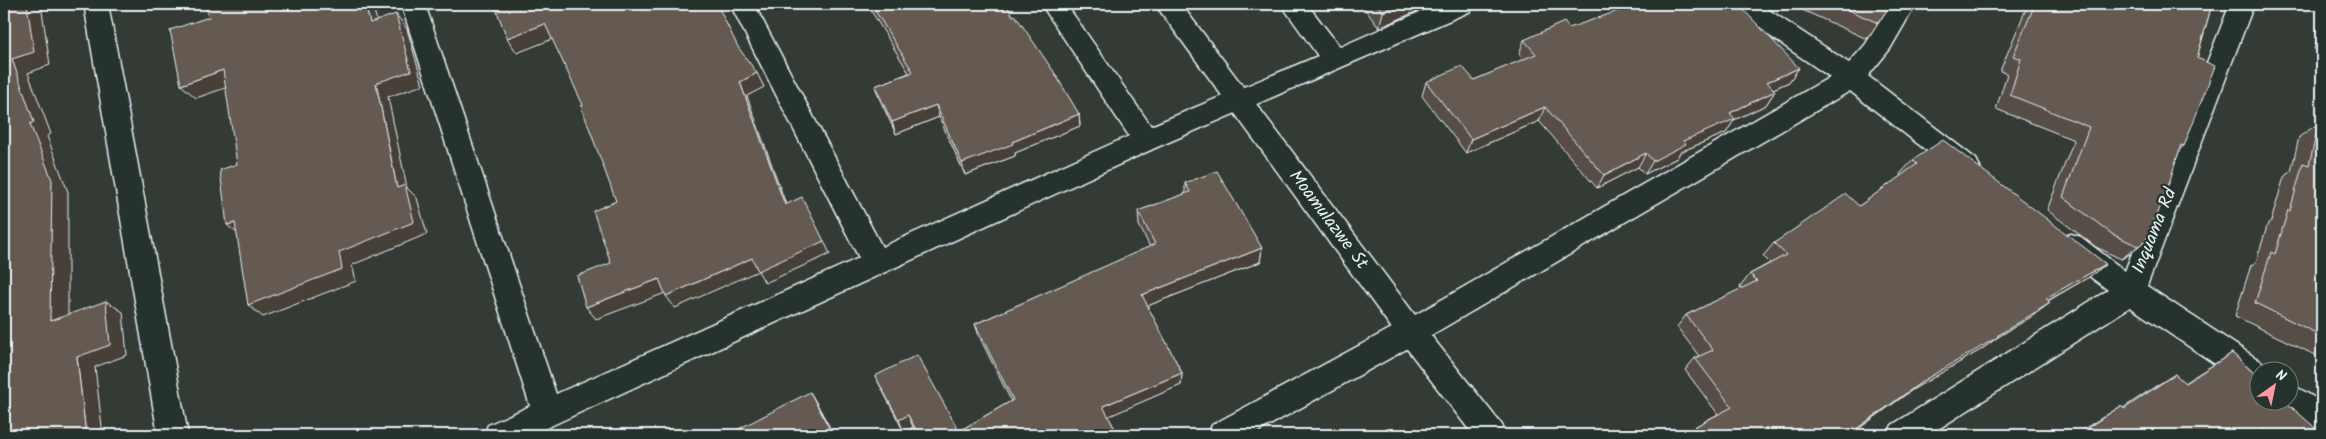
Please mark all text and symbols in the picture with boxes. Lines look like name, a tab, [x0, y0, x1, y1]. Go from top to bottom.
street label: Moamulazwe St	[1281, 164, 1376, 277]
street label: Inquama Rd	[2125, 183, 2186, 278]
north arrow	[2248, 362, 2298, 412]
text: N	[2271, 364, 2290, 388]

